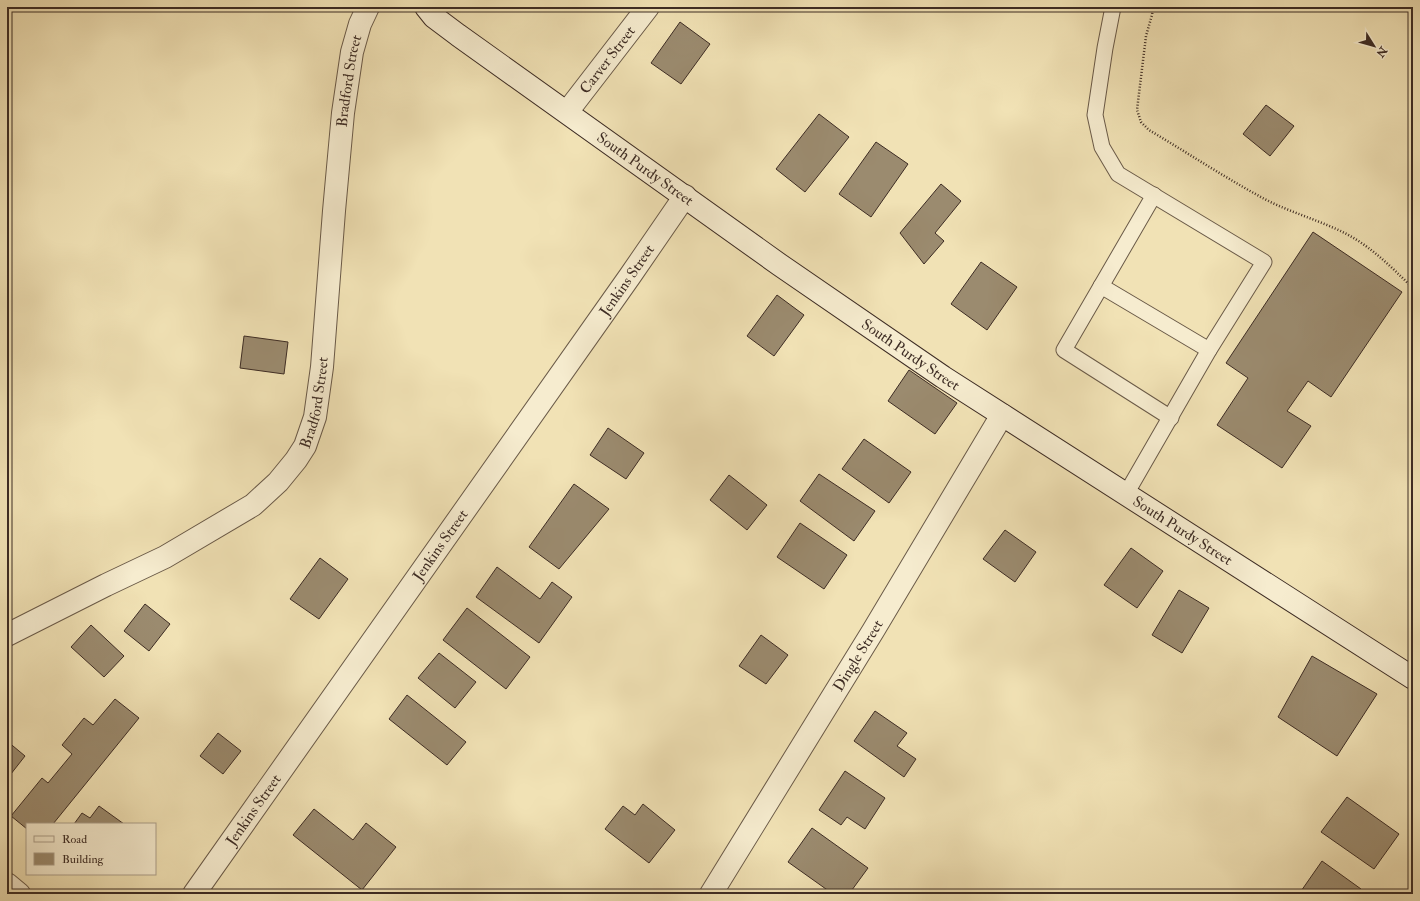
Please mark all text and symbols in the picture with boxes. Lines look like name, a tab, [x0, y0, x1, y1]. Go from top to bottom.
street label: Carver Street	[575, 22, 639, 97]
north arrow	[1354, 26, 1394, 66]
street label: Bradford Street	[332, 33, 366, 128]
text: N	[1373, 43, 1390, 60]
street label: South Purdy Street	[593, 128, 698, 210]
street label: Jenkins Street	[595, 241, 658, 321]
street label: South Purdy Street	[858, 314, 963, 395]
street label: Bradford Street	[295, 356, 332, 451]
street label: South Purdy Street	[1129, 492, 1236, 570]
street label: Jenkins Street	[408, 505, 472, 586]
street label: Dingle Street	[829, 616, 887, 695]
street label: Jenkins Street	[221, 770, 285, 851]
legend	[26, 823, 156, 875]
text: Road	[62, 832, 87, 847]
text: Building	[62, 852, 105, 867]

